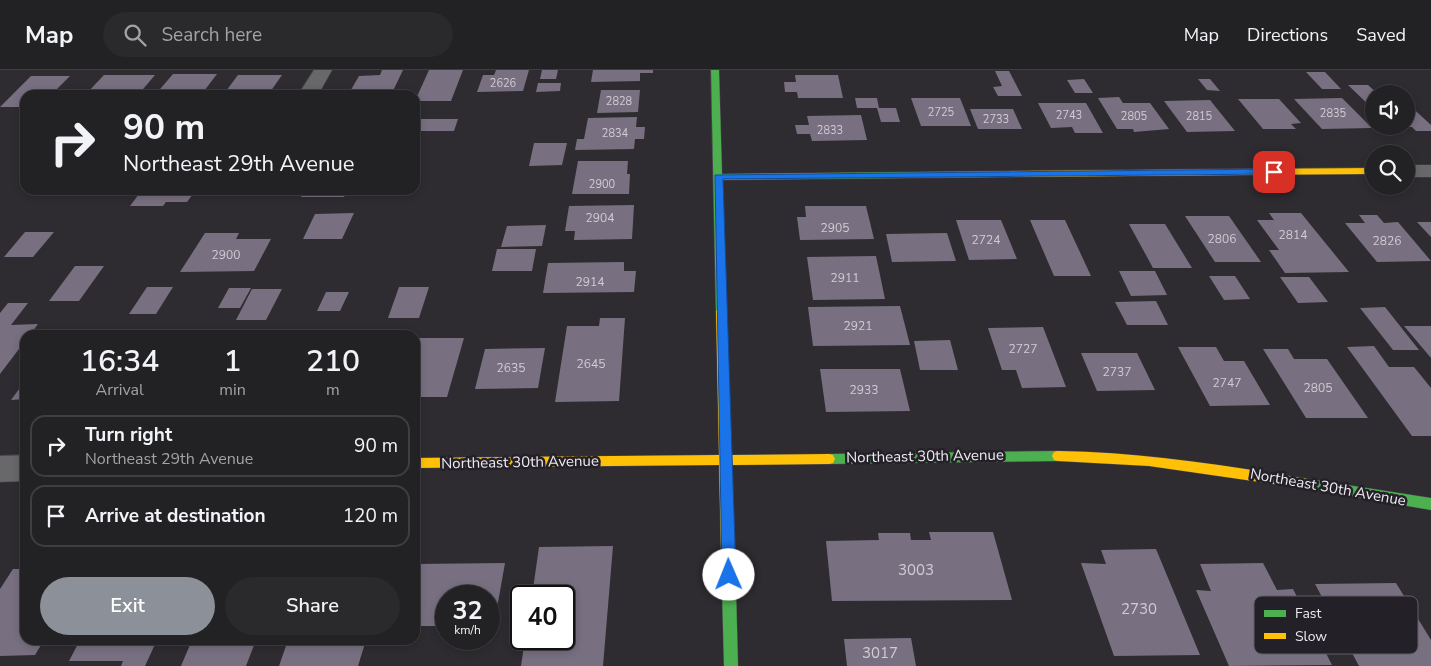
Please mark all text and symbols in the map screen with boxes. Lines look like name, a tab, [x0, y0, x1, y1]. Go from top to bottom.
search box	[103, 12, 453, 57]
text: Map	[25, 19, 73, 51]
icon: search	[121, 21, 149, 49]
text: Search here	[161, 22, 262, 48]
text: Map	[1184, 23, 1219, 47]
text: Directions	[1247, 23, 1328, 47]
text: Saved	[1356, 23, 1406, 47]
house number: 2626	[490, 76, 517, 91]
map controls	[1365, 85, 1415, 195]
button: sound	[1365, 85, 1415, 135]
house number: 2828	[606, 94, 633, 109]
text: 90 m	[123, 104, 205, 151]
house number: 2725	[928, 105, 955, 120]
house number: 2835	[1320, 106, 1347, 121]
house number: 2743	[1056, 108, 1082, 123]
house number: 2805	[1121, 109, 1148, 124]
house number: 2815	[1186, 109, 1213, 124]
icon: right	[40, 110, 105, 175]
house number: 2733	[983, 112, 1009, 127]
house number: 2833	[817, 123, 843, 138]
house number: 2834	[602, 126, 629, 141]
button: search	[1365, 145, 1415, 195]
text: Northeast 29th Avenue	[123, 149, 354, 179]
pin	[1253, 151, 1295, 193]
icon: arrive	[1260, 158, 1288, 186]
house number: 2900	[589, 177, 616, 192]
house number: 2904	[586, 210, 614, 226]
house number: 2905	[821, 220, 849, 236]
house number: 2814	[1279, 227, 1307, 243]
house number: 2806	[1208, 231, 1236, 247]
house number: 2724	[972, 232, 1000, 248]
house number: 2826	[1373, 233, 1401, 249]
house number: 2900	[212, 247, 240, 263]
house number: 2911	[831, 270, 859, 286]
house number: 2914	[576, 274, 604, 290]
house number: 2921	[844, 318, 872, 334]
text: 16:34	[80, 341, 159, 382]
text: 1	[224, 341, 242, 382]
text: 210	[306, 341, 360, 382]
house number: 2727	[1009, 341, 1037, 357]
house number: 2645	[577, 356, 605, 372]
house number: 2635	[497, 360, 525, 376]
house number: 2737	[1103, 364, 1131, 380]
house number: 2747	[1213, 375, 1241, 391]
text: Arrival	[96, 379, 144, 401]
text: min	[219, 379, 246, 401]
text: m	[326, 379, 340, 401]
house number: 2805	[1304, 380, 1332, 396]
house number: 2933	[850, 382, 878, 398]
text: Turn right	[85, 422, 172, 448]
icon: right	[42, 432, 70, 460]
text: 90 m	[354, 433, 398, 459]
street label: Northeast 30th Avenue	[846, 445, 1004, 467]
text: Northeast 29th Avenue	[85, 448, 253, 470]
street label: Northeast 30th Avenue	[441, 451, 599, 473]
street label: Northeast 30th Avenue	[1249, 463, 1407, 511]
icon: arrive	[42, 502, 70, 530]
text: Arrive at destination	[85, 503, 266, 529]
text: 120 m	[343, 503, 398, 529]
position arrow	[702, 548, 754, 600]
house number: 3003	[898, 560, 934, 580]
button: Exit	[40, 577, 215, 635]
button: Share	[225, 577, 400, 635]
speed limit sign: 40	[510, 585, 575, 650]
text: 32	[452, 594, 483, 628]
legend	[1254, 596, 1418, 654]
house number: 2730	[1121, 599, 1157, 619]
text: Fast	[1295, 604, 1321, 623]
text: km/h	[454, 622, 481, 638]
text: Slow	[1295, 627, 1327, 646]
house number: 3017	[862, 643, 898, 663]

